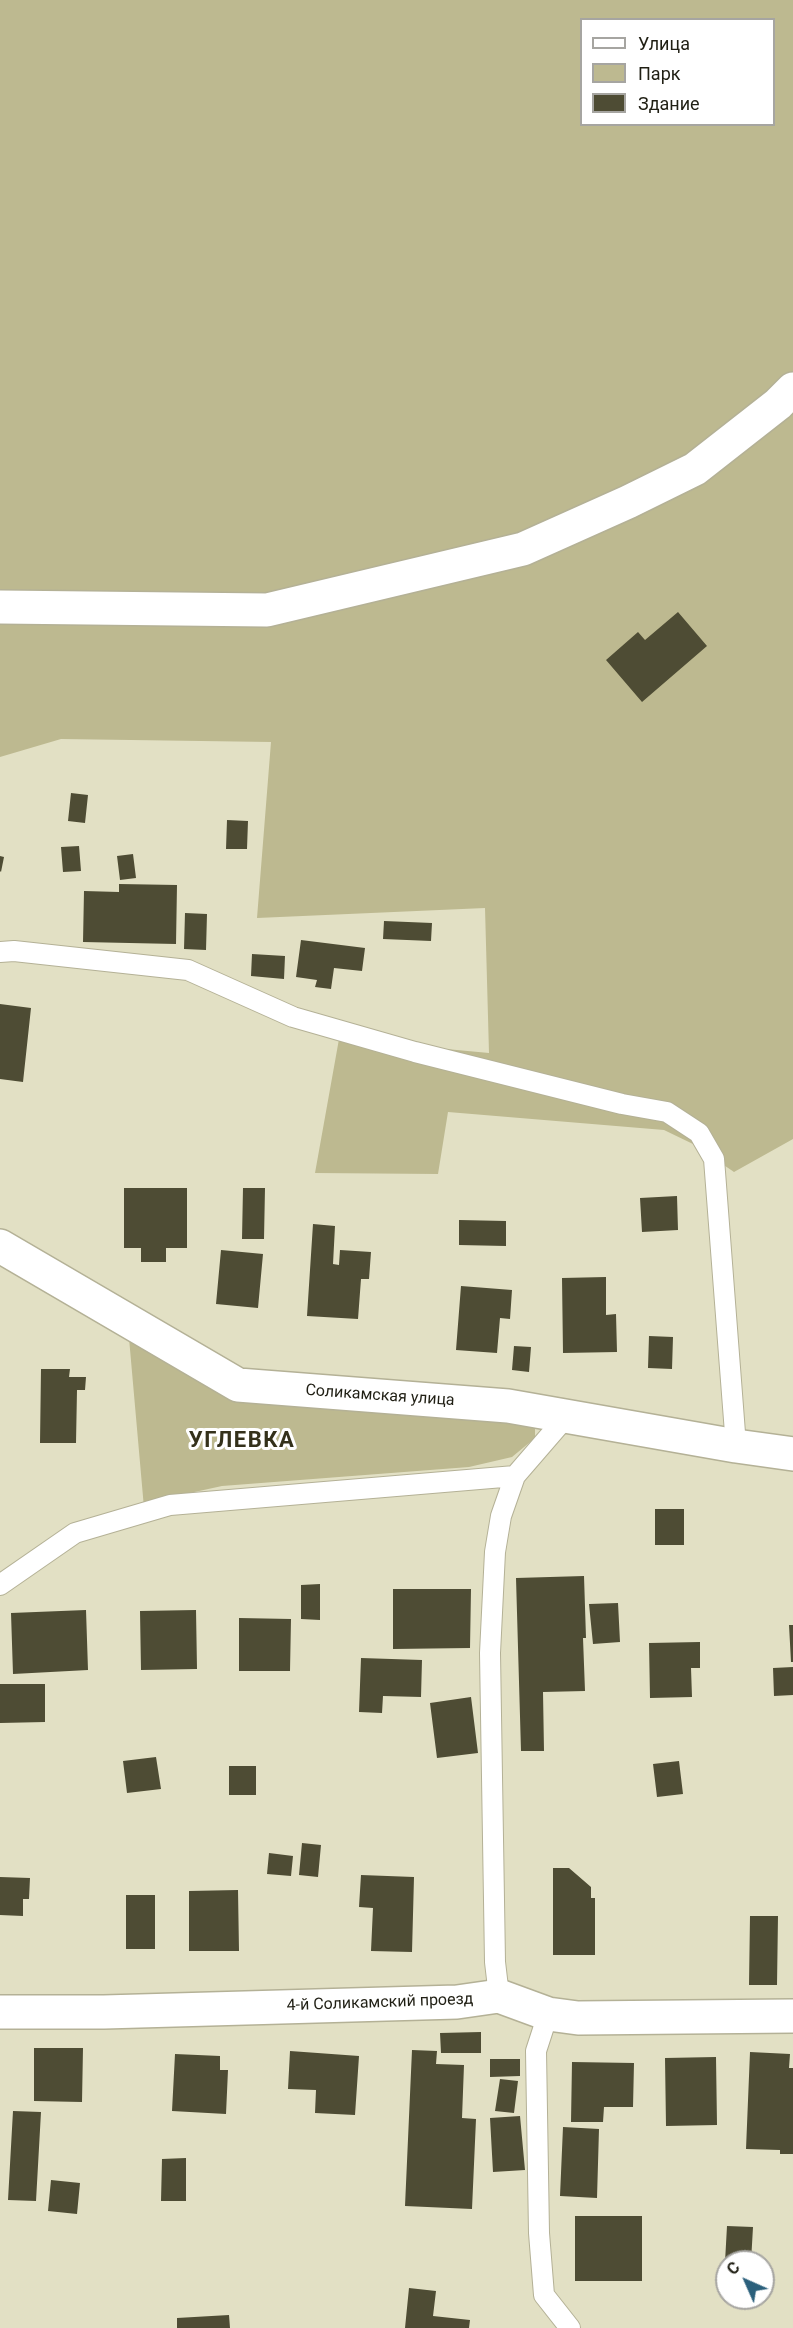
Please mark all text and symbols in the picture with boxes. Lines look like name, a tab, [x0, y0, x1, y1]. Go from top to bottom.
legend	[580, 18, 775, 126]
text: Улица	[638, 33, 690, 54]
text: Парк	[638, 63, 680, 84]
text: Здание	[638, 93, 700, 114]
street label: Соликамская улица	[305, 1381, 455, 1411]
district label: УГЛЕВКА	[189, 1428, 295, 1454]
street label: 4-й Соликамский проезд	[286, 1990, 474, 2016]
north arrow	[715, 2250, 775, 2310]
text: С	[723, 2258, 744, 2279]

